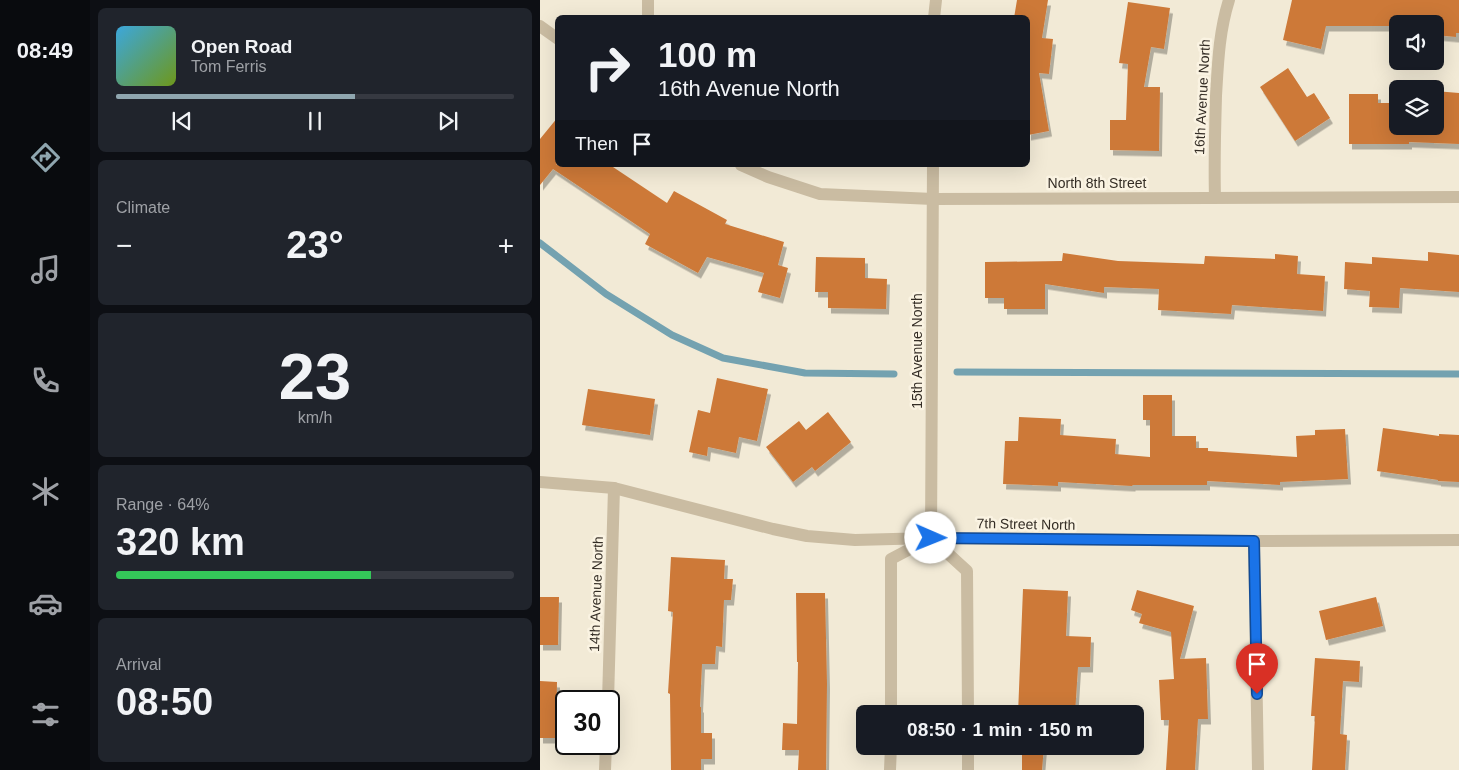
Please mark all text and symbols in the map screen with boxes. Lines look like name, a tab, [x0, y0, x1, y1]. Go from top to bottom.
map controls	[1389, 15, 1444, 135]
button: sound	[1389, 15, 1444, 70]
icon: right	[575, 35, 640, 100]
text: 100 m	[658, 35, 757, 74]
text: Open Road	[191, 36, 292, 57]
text: 08:49	[17, 38, 73, 63]
street label: 16th Avenue North	[1191, 39, 1213, 155]
text: Tom Ferris	[191, 58, 267, 75]
text: 16th Avenue North	[658, 76, 840, 101]
button: layers	[1389, 80, 1444, 135]
icon: previous	[168, 107, 196, 135]
icon: pause	[301, 107, 329, 135]
icon: next	[434, 107, 462, 135]
icon: arrive	[628, 130, 656, 158]
text: Then	[575, 133, 618, 154]
icon: directions	[28, 140, 63, 175]
street label: North 8th Street	[1048, 175, 1147, 191]
text: Climate	[116, 199, 170, 216]
text: 23°	[286, 224, 344, 266]
text: −	[116, 230, 132, 261]
text: +	[498, 230, 514, 261]
icon: music	[28, 252, 63, 287]
street label: 15th Avenue North	[909, 293, 925, 409]
text: 23	[279, 340, 351, 413]
icon: phone	[28, 363, 63, 398]
text: km/h	[298, 409, 332, 426]
icon: climate	[28, 474, 63, 509]
text: Range · 64%	[116, 496, 209, 513]
position arrow	[904, 511, 956, 563]
street label: 7th Street North	[976, 515, 1076, 533]
text: 320 km	[116, 521, 245, 563]
street label: 14th Avenue North	[586, 536, 606, 652]
icon: car	[28, 586, 63, 621]
pin	[1236, 643, 1278, 694]
icon: arrive	[1243, 650, 1271, 678]
text: Arrival	[116, 656, 161, 673]
text: 08:50	[116, 681, 213, 723]
speed limit sign: 30	[555, 690, 620, 755]
icon: filters	[28, 697, 63, 732]
text: 08:50 · 1 min · 150 m	[907, 719, 1093, 740]

